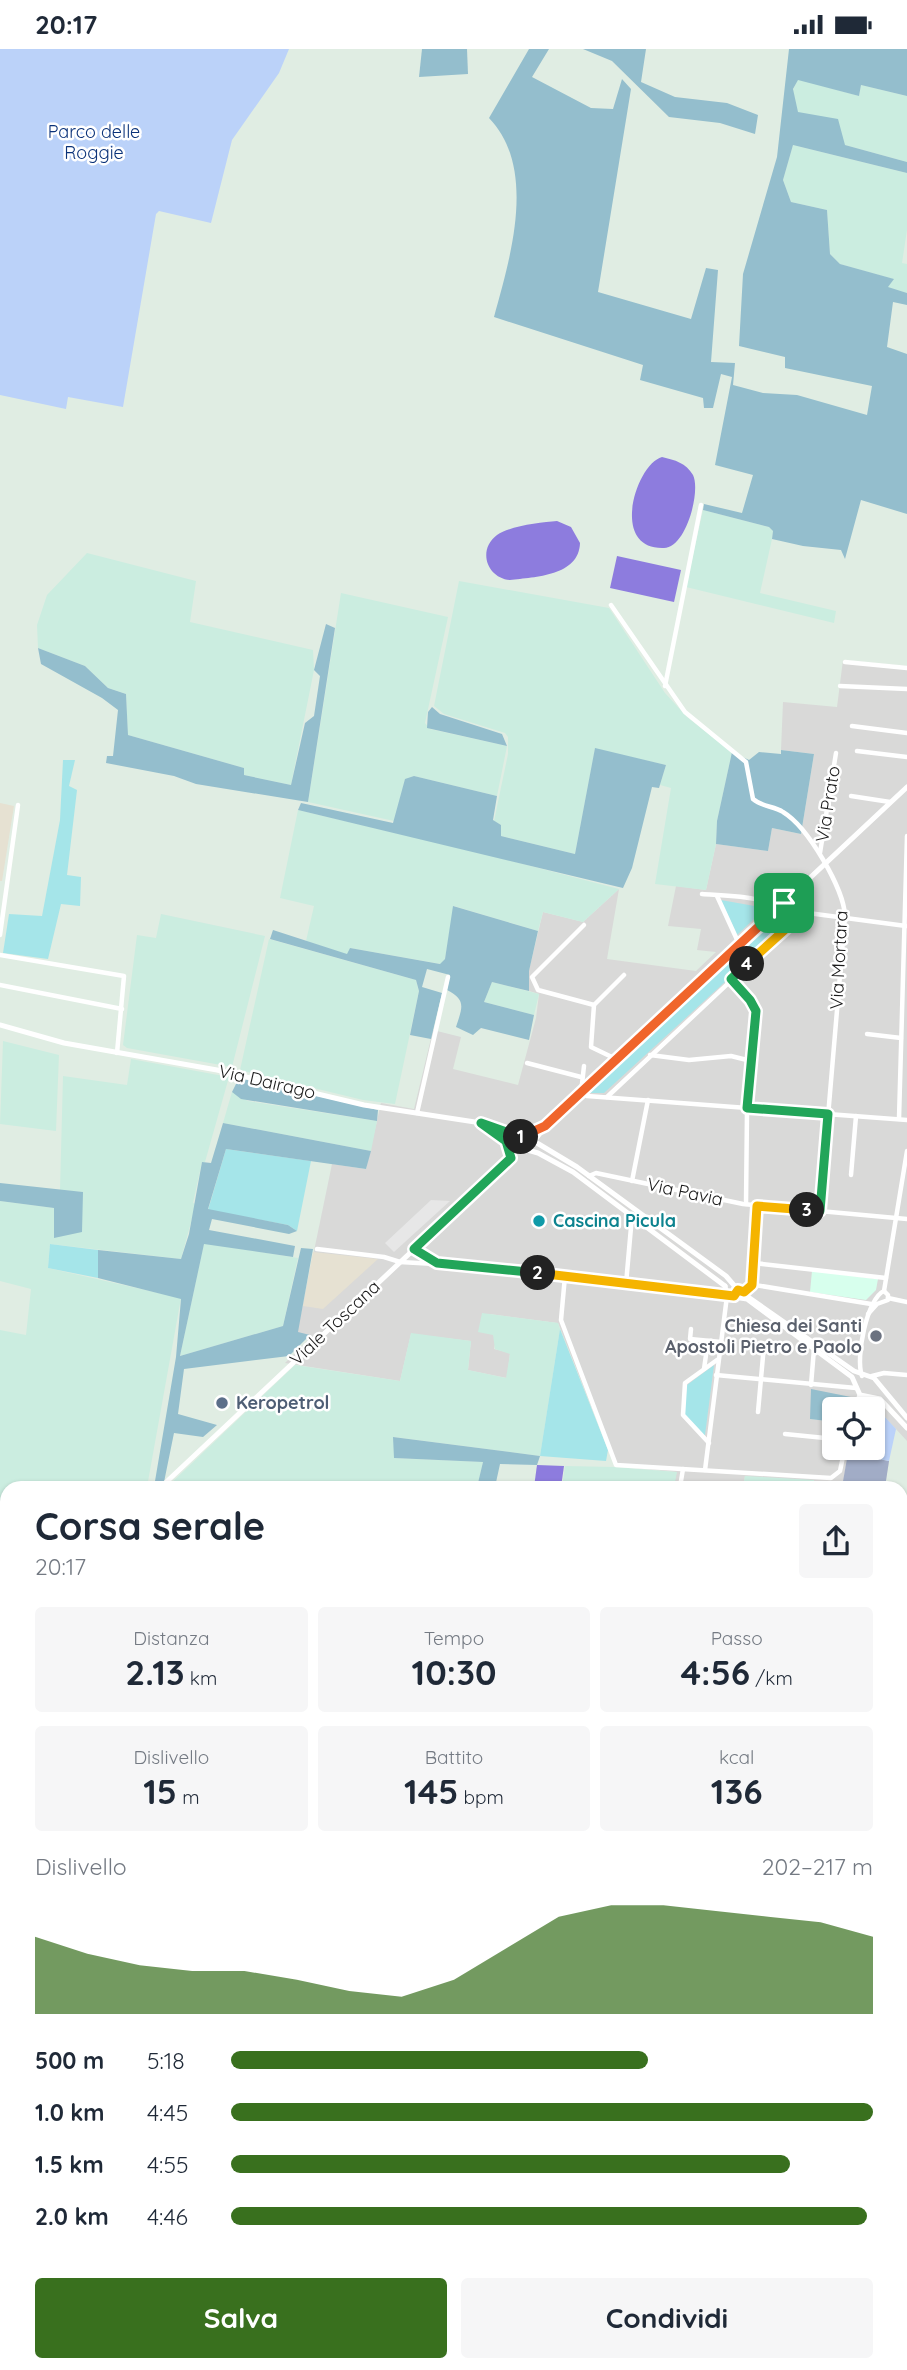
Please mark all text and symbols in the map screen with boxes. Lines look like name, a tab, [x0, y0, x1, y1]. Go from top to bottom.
text: 20:17	[35, 8, 97, 41]
park label: Parco delle Roggie	[48, 120, 140, 164]
street label: Via Prato	[810, 764, 845, 844]
pin	[754, 873, 814, 933]
icon: arrive	[765, 884, 803, 922]
street label: Via Mortara	[824, 910, 853, 1010]
pin: 4	[730, 947, 764, 981]
text: 4	[741, 951, 752, 975]
street label: Via Dairago	[216, 1059, 318, 1104]
pin: 1	[504, 1119, 538, 1155]
text: 1	[517, 1124, 524, 1148]
street label: Via Pavia	[645, 1172, 725, 1211]
pin: 3	[790, 1193, 824, 1227]
text: 3	[801, 1197, 812, 1221]
place label: Cascina Picula	[553, 1209, 676, 1232]
marker: Cascina Picula	[531, 1213, 547, 1229]
pin: 2	[520, 1255, 556, 1291]
text: 2	[532, 1260, 543, 1284]
street label: Viale Toscana	[285, 1275, 385, 1370]
place label: Chiesa dei Santi Apostoli Pietro e Paolo	[665, 1314, 862, 1358]
marker: Chiesa dei Santi Apostoli Pietro e Paolo	[868, 1328, 884, 1344]
place label: Keropetrol	[236, 1391, 329, 1414]
marker: Keropetrol	[214, 1395, 230, 1411]
map controls	[822, 1397, 885, 1460]
button: locate	[822, 1397, 885, 1460]
text: Corsa serale	[35, 1502, 265, 1550]
button: share	[799, 1504, 873, 1578]
text: 20:17	[35, 1552, 86, 1581]
text: Distanza	[133, 1626, 209, 1650]
text: Tempo	[424, 1626, 484, 1650]
text: Passo	[711, 1626, 763, 1650]
text: 2.13	[125, 1650, 185, 1694]
text: 10:30	[412, 1650, 496, 1694]
text: 4:56	[681, 1650, 750, 1694]
text: km	[185, 1666, 217, 1690]
text: /km	[750, 1666, 793, 1690]
text: Dislivello	[133, 1745, 209, 1769]
text: Battito	[425, 1745, 483, 1769]
text: kcal	[719, 1745, 754, 1769]
text: 15	[143, 1769, 177, 1813]
text: 145	[404, 1769, 458, 1813]
text: 136	[711, 1769, 763, 1813]
text: m	[177, 1785, 199, 1809]
text: bpm	[458, 1785, 504, 1809]
text: Dislivello	[35, 1852, 127, 1881]
text: 202–217 m	[762, 1852, 873, 1881]
text: 500 m	[35, 2046, 104, 2075]
text: 5:18	[147, 2046, 185, 2075]
text: 1.0 km	[35, 2098, 105, 2127]
text: 4:45	[147, 2098, 188, 2127]
text: 1.5 km	[35, 2150, 104, 2179]
text: 4:55	[147, 2150, 189, 2179]
text: 2.0 km	[35, 2202, 109, 2231]
text: 4:46	[147, 2202, 188, 2231]
button: Salva	[35, 2278, 447, 2358]
button: Condividi	[461, 2278, 873, 2358]

